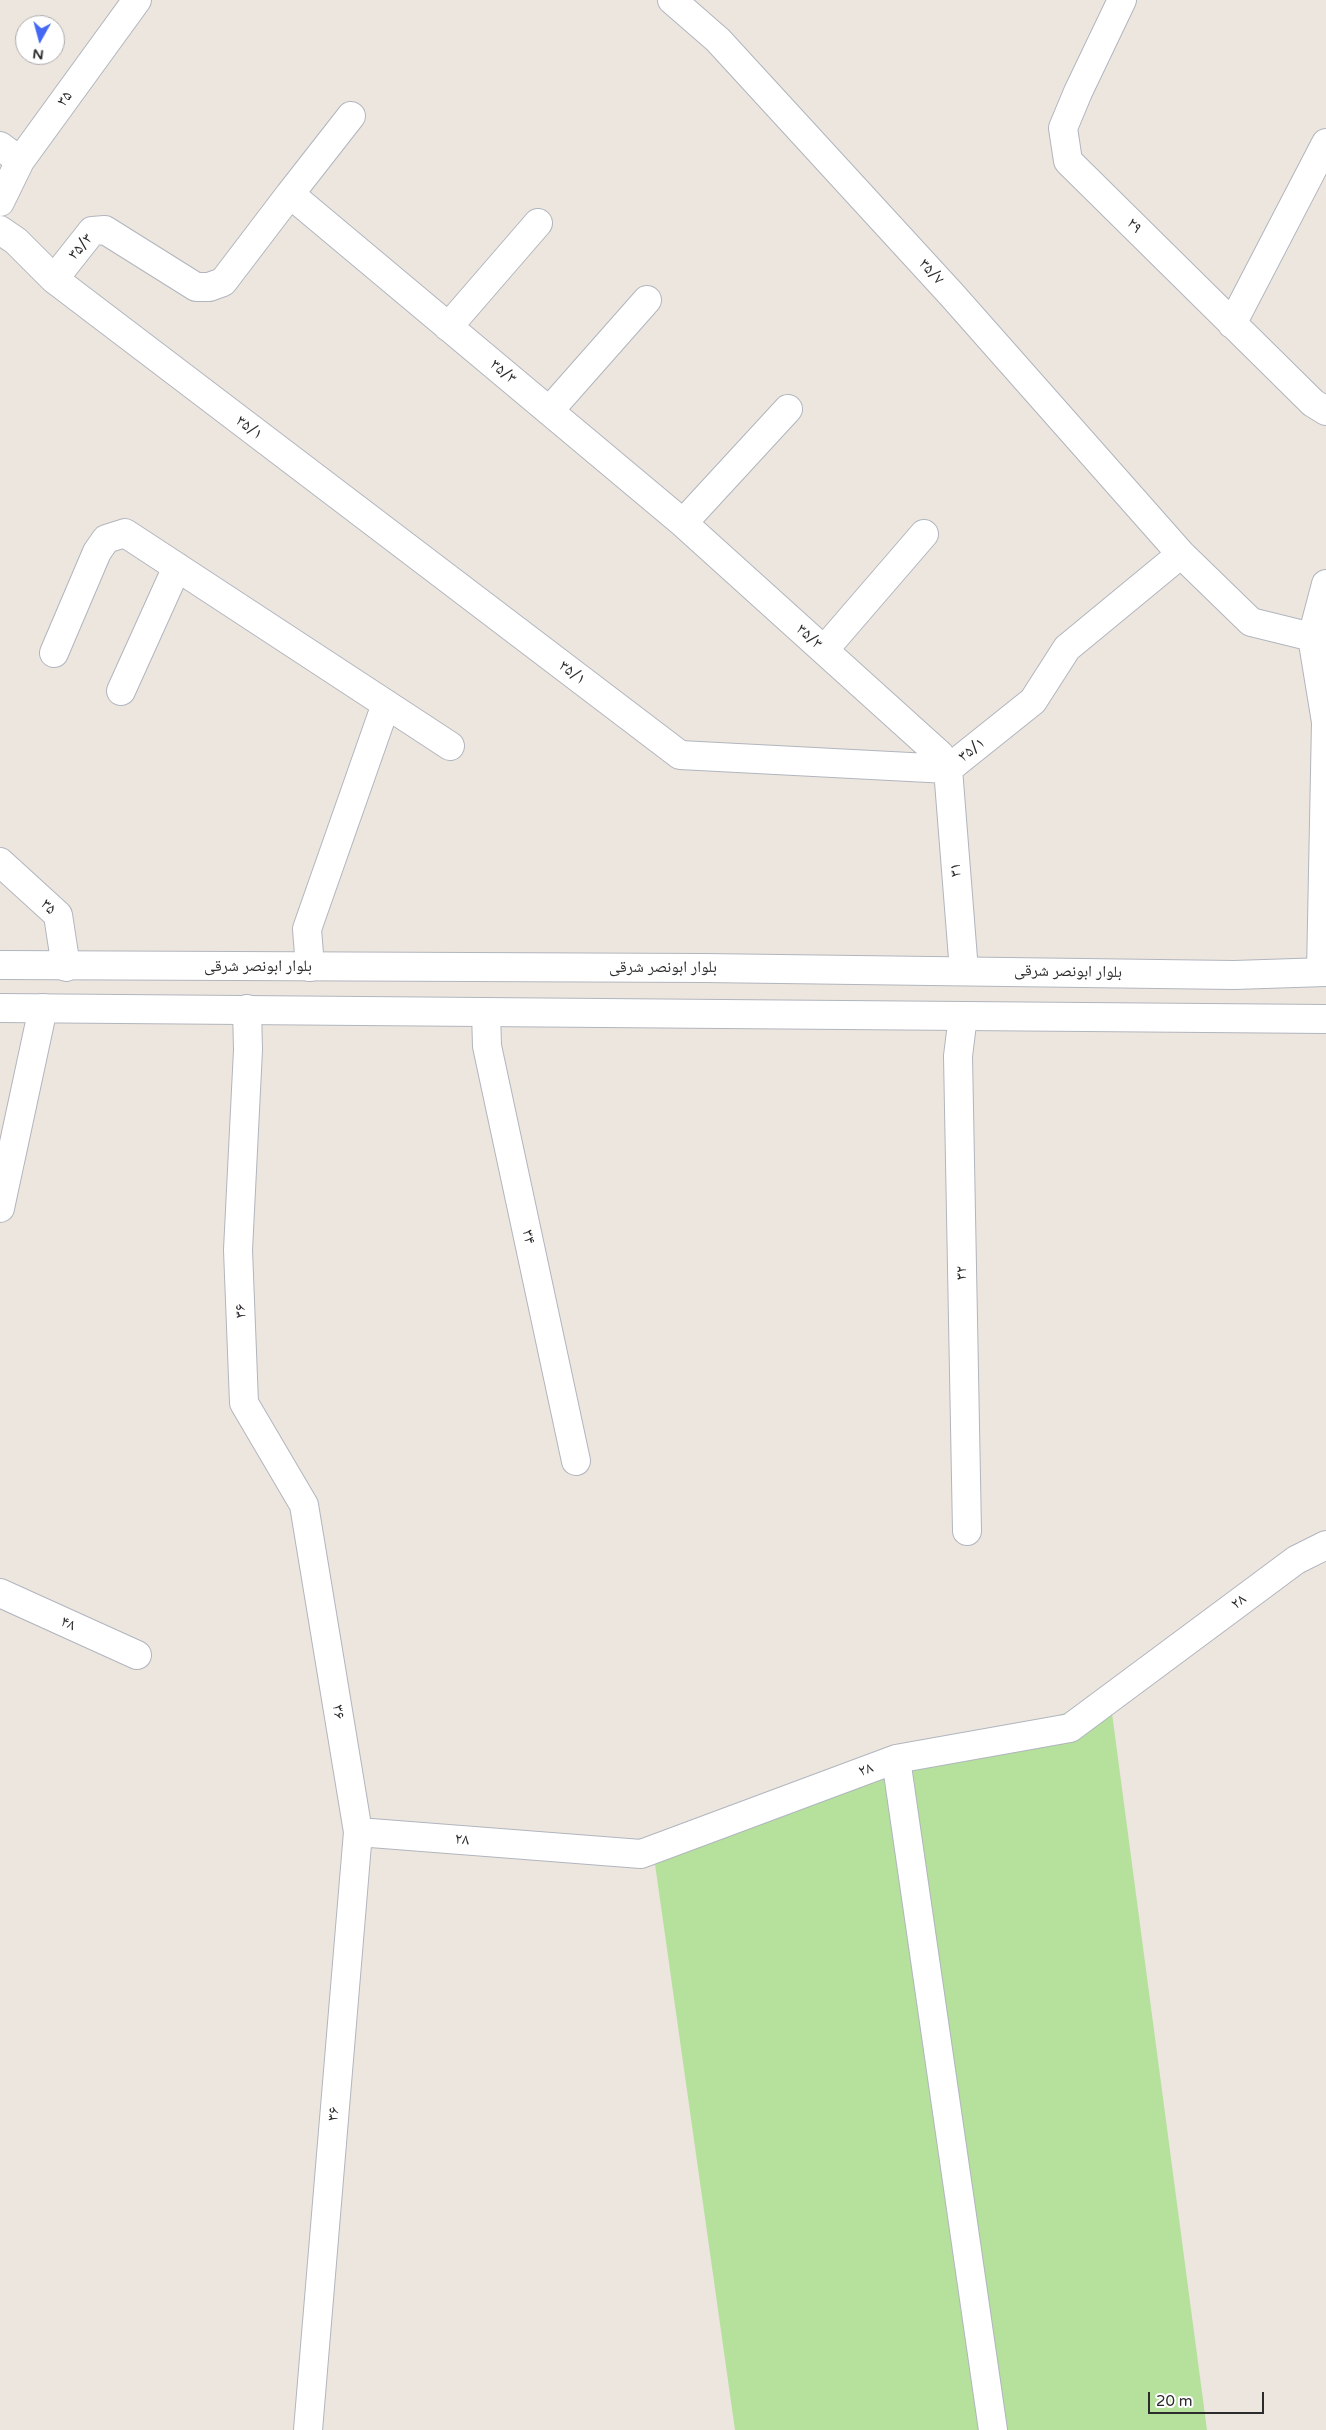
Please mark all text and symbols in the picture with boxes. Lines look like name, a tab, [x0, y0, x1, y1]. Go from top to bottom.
north arrow	[15, 15, 65, 65]
text: N	[32, 45, 45, 64]
street label: ۳۵	[53, 88, 77, 110]
street label: ۲۹	[1122, 214, 1146, 238]
street label: ۳۵/۳	[64, 230, 98, 264]
street label: ۳۵/۷	[914, 255, 948, 289]
street label: ۳۵/۳	[486, 355, 520, 389]
street label: ۳۵/۱	[232, 412, 266, 444]
street label: ۳۵/۳	[792, 620, 826, 654]
street label: ۳۵/۱	[555, 657, 589, 689]
street label: ۳۵/۱	[955, 734, 989, 766]
street label: ۳۱	[946, 862, 966, 878]
street label: ۳۵	[36, 895, 60, 919]
street label: بلوار ابونصر شرقی	[204, 957, 312, 977]
street label: بلوار ابونصر شرقی	[609, 958, 717, 978]
street label: بلوار ابونصر شرقی	[1014, 961, 1122, 983]
street label: ۳۴	[517, 1228, 539, 1246]
street label: ۳۲	[952, 1266, 972, 1280]
street label: ۳۶	[231, 1303, 251, 1319]
street label: ۲۸	[1227, 1590, 1251, 1614]
street label: ۴۸	[58, 1612, 78, 1636]
street label: ۳۶	[327, 1703, 349, 1721]
street label: ۲۸	[856, 1758, 876, 1782]
street label: ۲۸	[454, 1830, 470, 1850]
street label: ۳۶	[324, 2106, 344, 2122]
scale bar	[1151, 2382, 1267, 2414]
text: 20 m	[1156, 2392, 1193, 2410]

